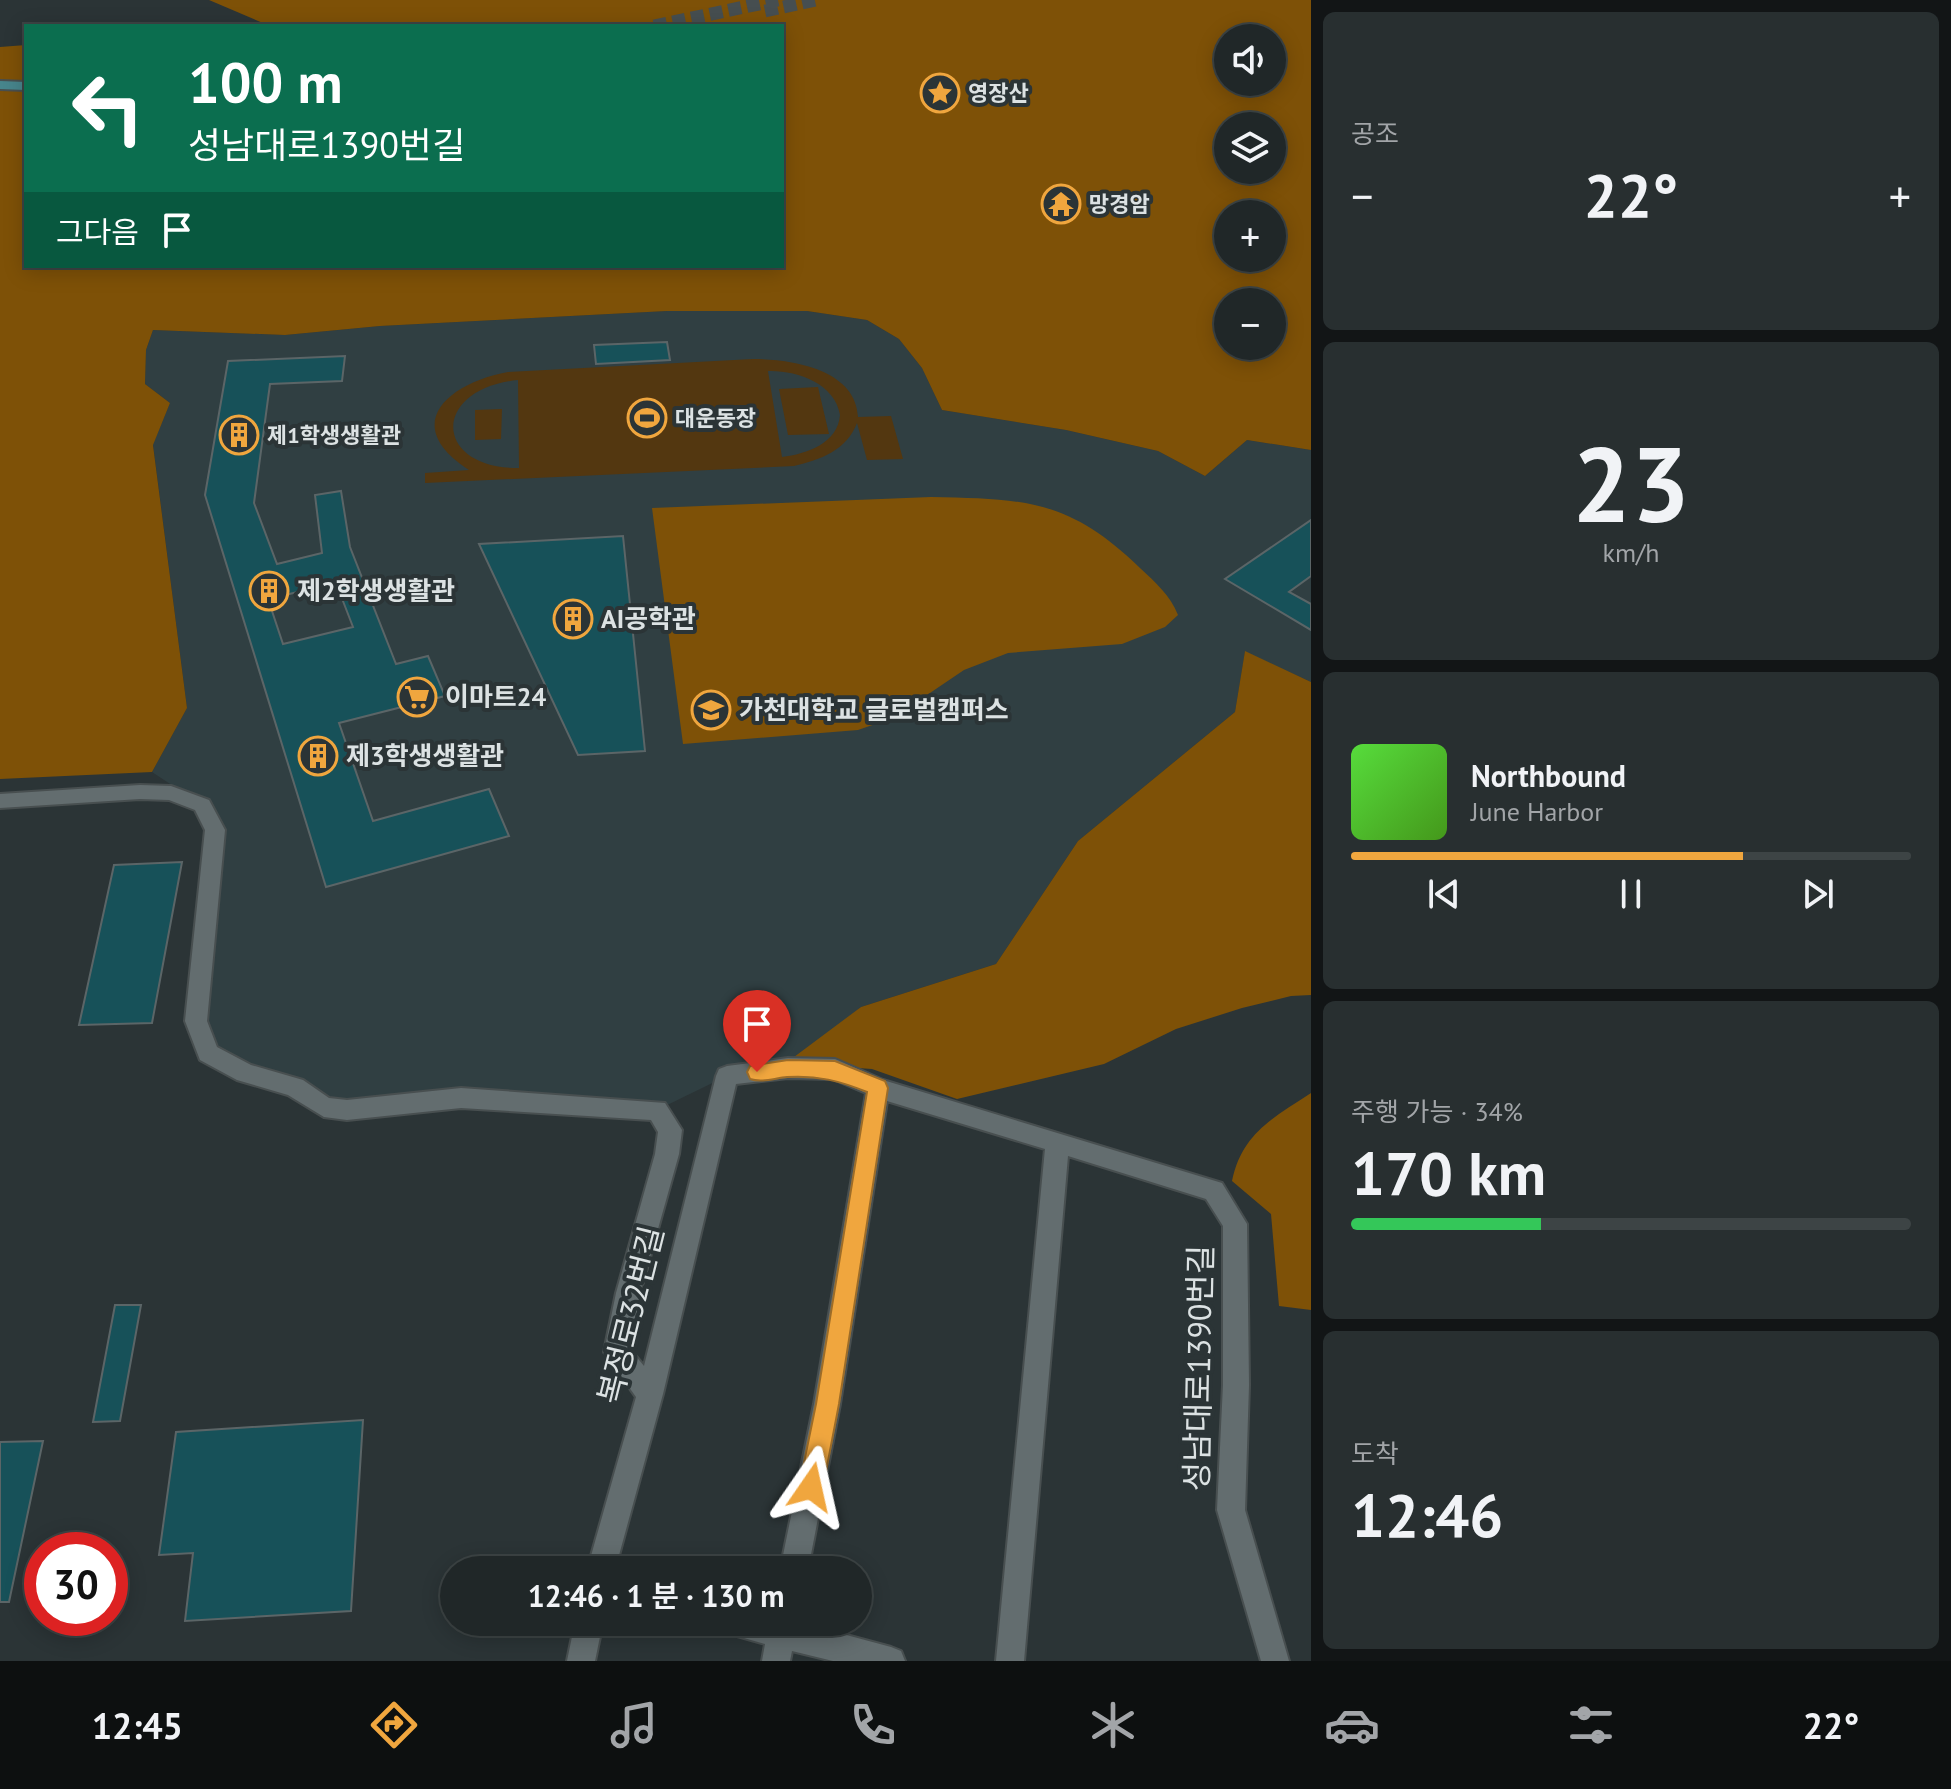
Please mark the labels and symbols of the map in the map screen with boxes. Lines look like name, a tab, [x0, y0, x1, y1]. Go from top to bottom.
place icon: 영장산	[919, 72, 961, 114]
place label: 영장산	[968, 79, 1029, 107]
temple icon: 망경암	[1040, 183, 1082, 225]
place label: 망경암	[1089, 190, 1150, 218]
sports icon: 대운동장	[626, 397, 668, 439]
place label: 대운동장	[675, 404, 756, 432]
building icon: 제1학생생활관	[218, 414, 260, 456]
place label: 제1학생생활관	[267, 421, 401, 449]
building icon: 제2학생생활관	[248, 570, 290, 612]
place label: 제2학생생활관	[297, 574, 455, 607]
building icon: AI공학관	[552, 598, 594, 640]
place label: AI공학관	[601, 602, 696, 635]
supermarket icon: 이마트24	[396, 676, 438, 718]
place label: 이마트24	[445, 680, 547, 713]
school or university icon: 가천대학교 글로벌캠퍼스	[690, 689, 732, 731]
place label: 가천대학교 글로벌캠퍼스	[739, 693, 1009, 726]
building icon: 제3학생생활관	[297, 735, 339, 777]
place label: 제3학생생활관	[346, 739, 504, 772]
pin	[723, 990, 791, 1072]
street label: 복정로32번길	[588, 1221, 672, 1408]
street label: 성남대로1390번길	[1175, 1244, 1221, 1492]
position arrow	[769, 1445, 853, 1529]
speed limit sign: 30	[24, 1532, 128, 1636]

